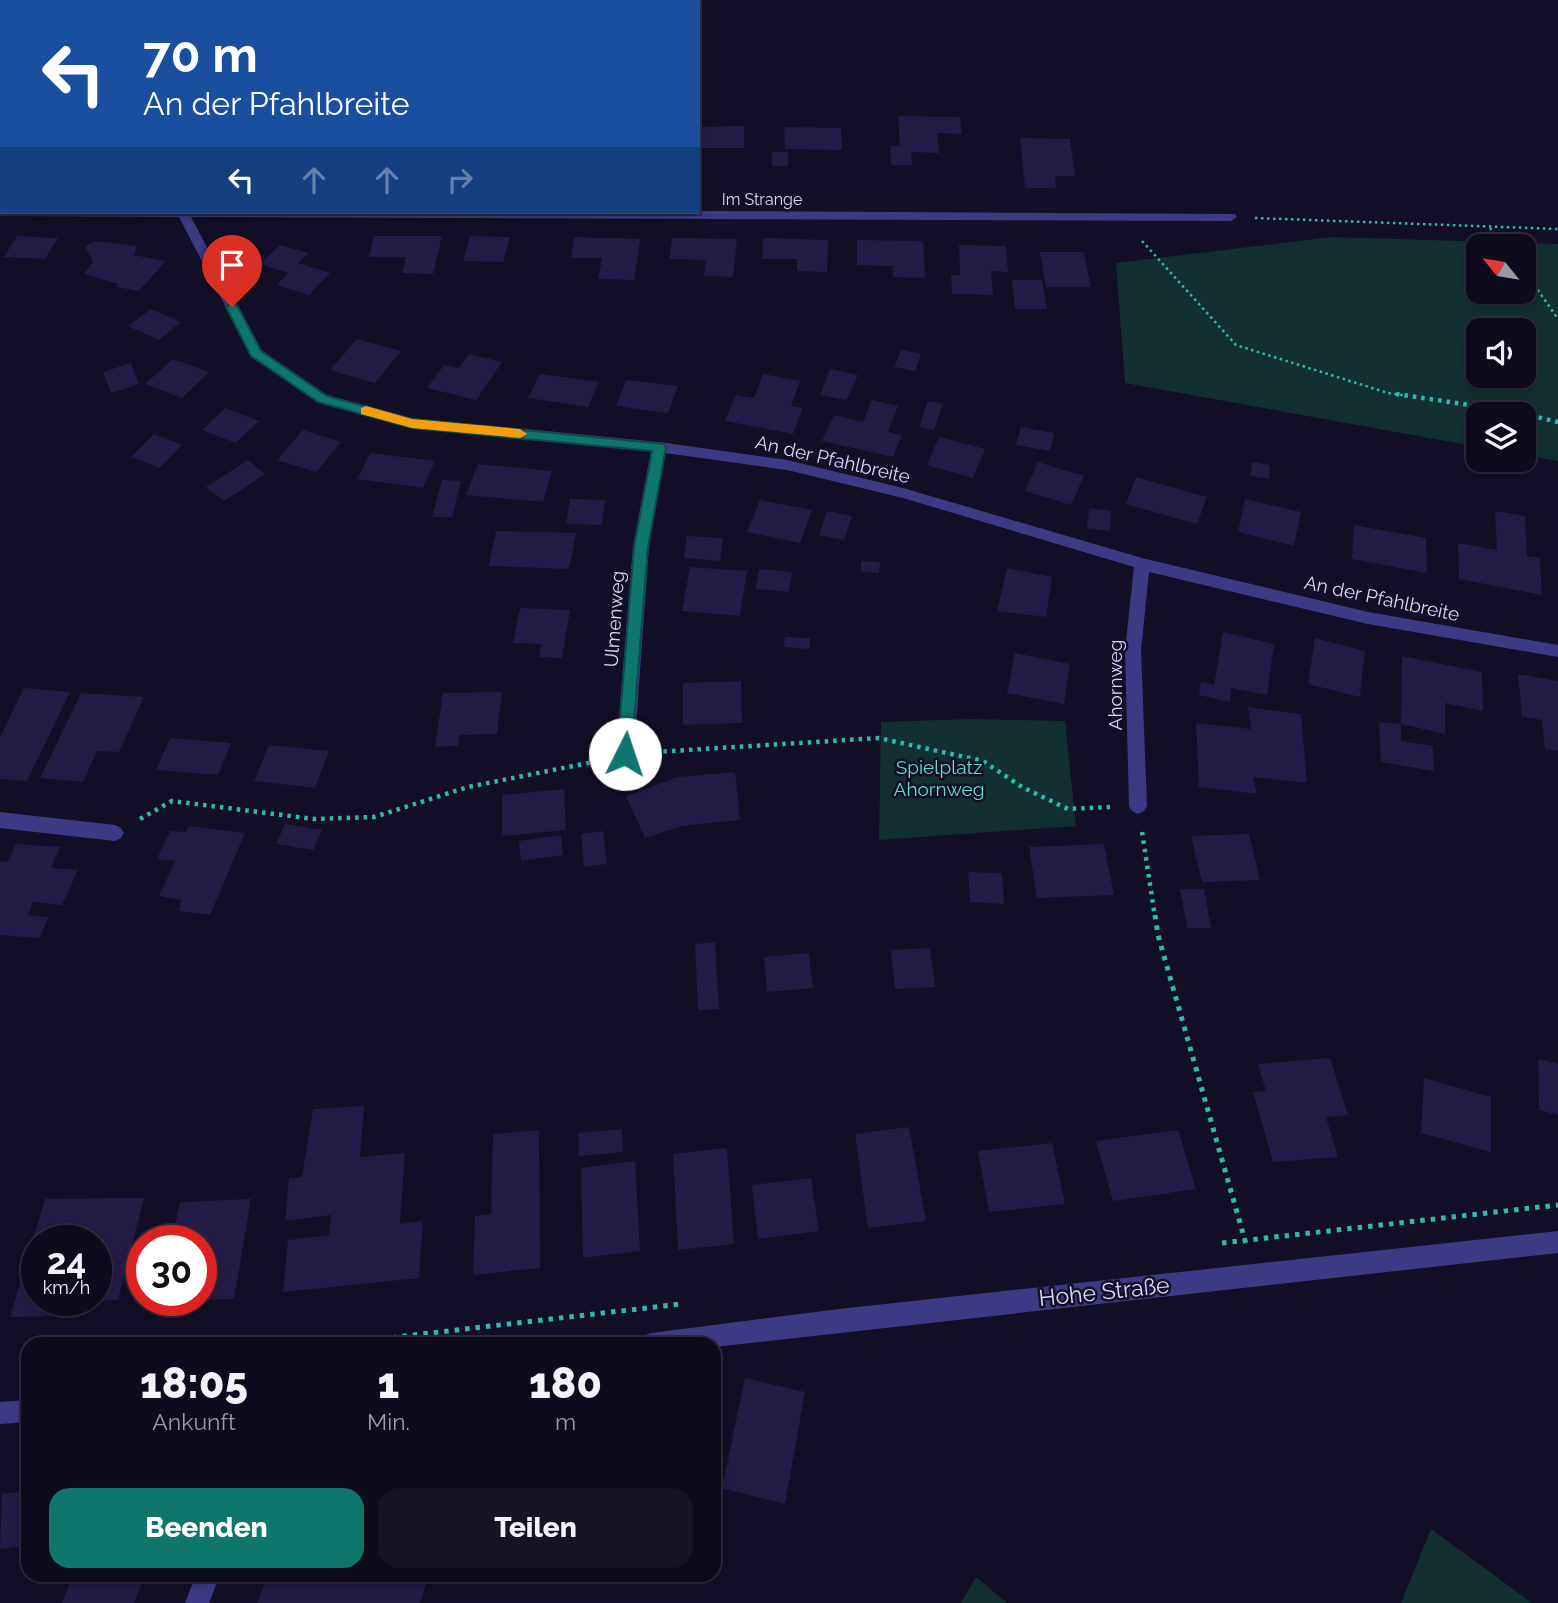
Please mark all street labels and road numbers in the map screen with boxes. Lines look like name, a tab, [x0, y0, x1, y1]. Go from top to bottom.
street label: Im Strange	[722, 190, 802, 209]
street label: An der Pfahlbreite	[753, 430, 913, 488]
street label: Ulmenweg	[600, 570, 628, 668]
street label: An der Pfahlbreite	[1302, 571, 1462, 625]
street label: Ahornweg	[1104, 640, 1126, 730]
street label: Hohe Straße	[1037, 1271, 1171, 1311]

